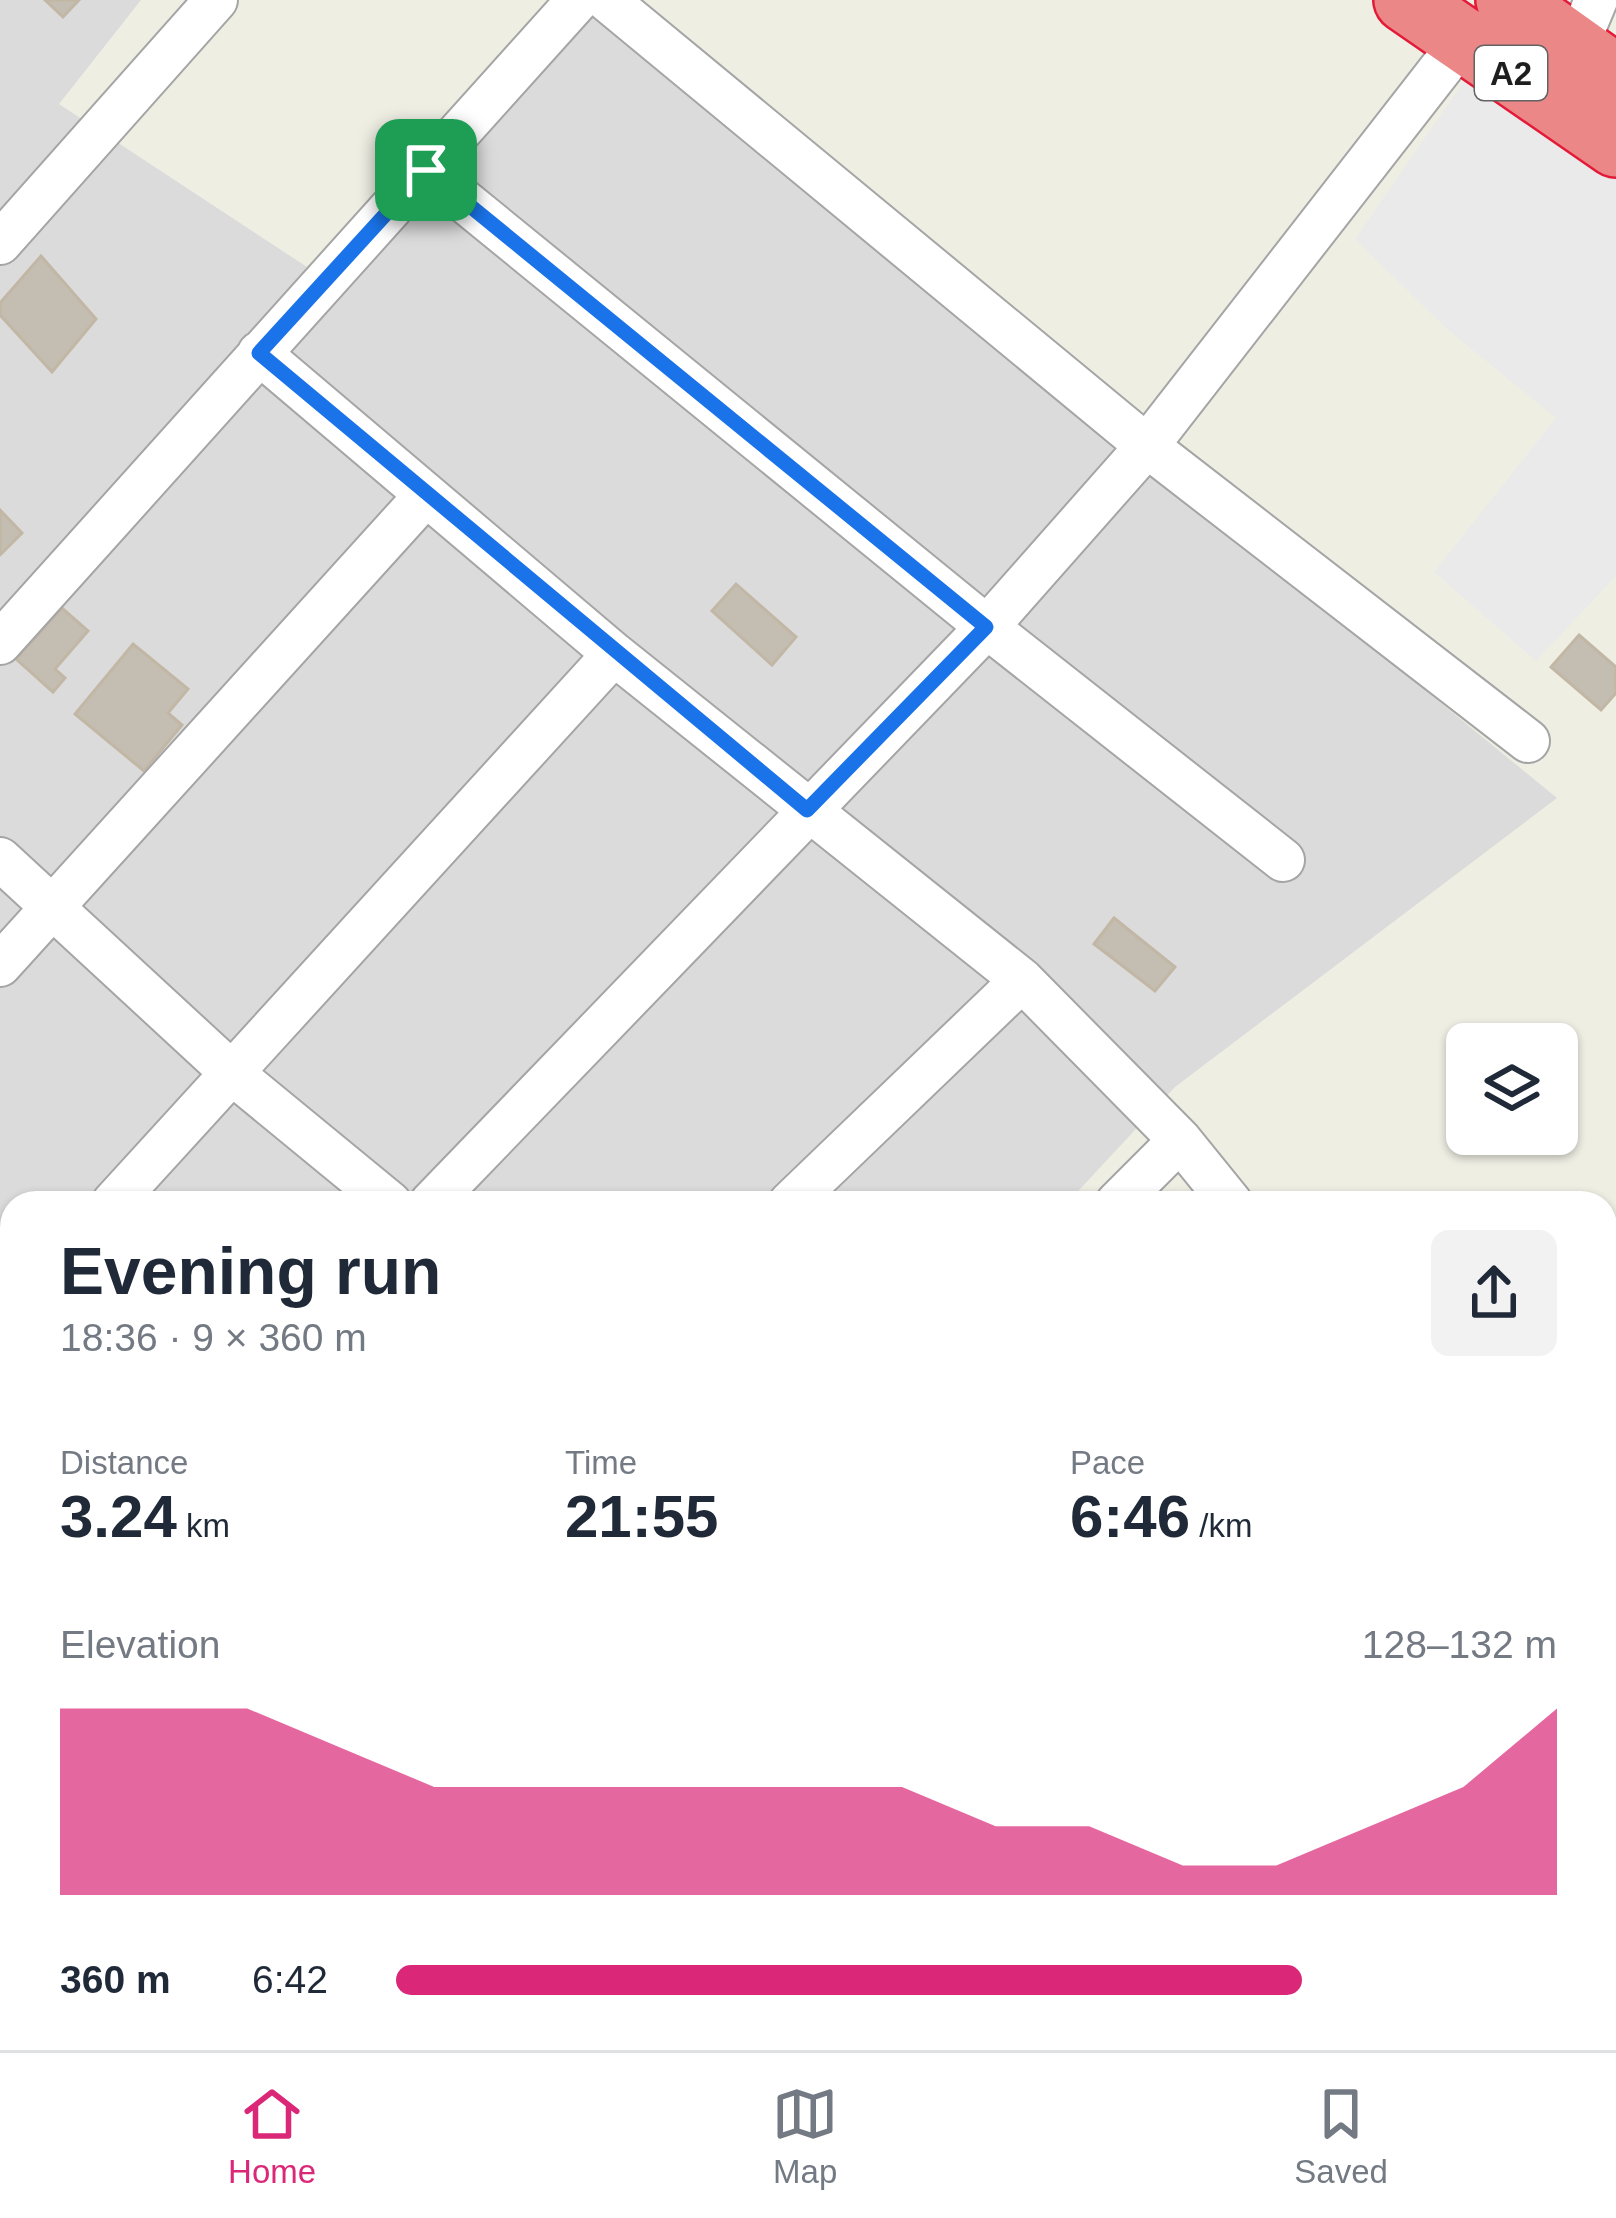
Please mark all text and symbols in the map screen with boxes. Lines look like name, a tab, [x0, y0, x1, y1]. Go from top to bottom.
road number: A2	[1475, 46, 1547, 100]
pin	[375, 119, 477, 221]
icon: arrive	[393, 137, 459, 203]
map controls	[1446, 1023, 1578, 1155]
button: layers	[1446, 1023, 1578, 1155]
button: share	[1431, 1230, 1557, 1356]
text: Evening run	[60, 1234, 441, 1308]
text: 18:36 · 9 × 360 m	[60, 1316, 367, 1359]
text: Distance	[60, 1444, 188, 1481]
text: Time	[565, 1444, 637, 1481]
text: Pace	[1070, 1444, 1145, 1481]
text: 3.24	[60, 1483, 177, 1550]
text: 21:55	[565, 1483, 718, 1550]
text: 6:46	[1070, 1483, 1190, 1550]
text: km	[177, 1507, 230, 1544]
text: /km	[1190, 1507, 1252, 1544]
text: Elevation	[60, 1623, 220, 1666]
text: 128–132 m	[1362, 1623, 1557, 1666]
text: 360 m	[60, 1958, 171, 2001]
text: 6:42	[252, 1958, 328, 2001]
tab: Home	[228, 2081, 316, 2191]
tab: Map	[772, 2081, 838, 2191]
tab: Saved	[1294, 2081, 1388, 2191]

